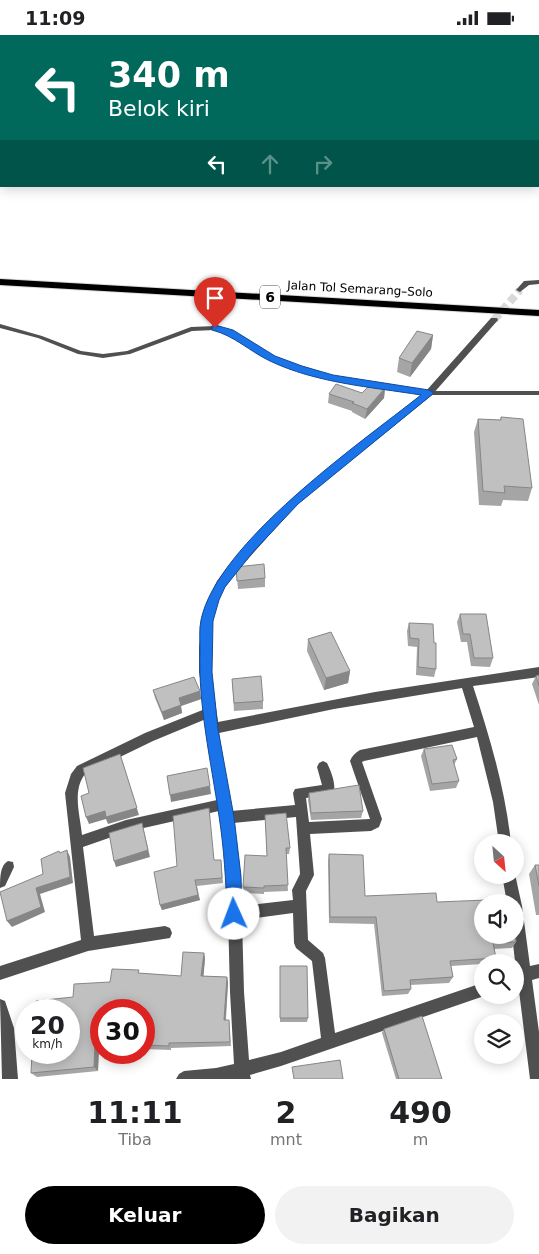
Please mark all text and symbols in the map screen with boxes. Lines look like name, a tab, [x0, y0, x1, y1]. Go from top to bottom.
text: 11:09	[25, 7, 85, 29]
icon: left	[25, 55, 90, 120]
text: 340 m	[108, 55, 230, 95]
text: Belok kiri	[108, 96, 210, 121]
icon: left	[203, 150, 231, 178]
icon: ahead	[256, 150, 284, 178]
icon: right	[309, 150, 337, 178]
pin	[194, 277, 236, 328]
street label: Jalan Tol Semarang–Solo	[286, 278, 433, 300]
icon: arrive	[201, 284, 229, 312]
road number: 6	[260, 285, 280, 309]
north arrow	[474, 834, 524, 884]
map controls	[474, 834, 524, 1064]
position arrow	[207, 887, 259, 939]
button: sound	[474, 894, 524, 944]
button: search	[474, 954, 524, 1004]
speed limit sign: 30	[90, 999, 155, 1064]
text: 20	[30, 1011, 65, 1040]
button: layers	[474, 1014, 524, 1064]
text: km/h	[32, 1037, 63, 1051]
text: 11:11	[87, 1095, 183, 1130]
text: 2	[276, 1095, 296, 1130]
text: 490	[389, 1095, 452, 1130]
text: Tiba	[118, 1130, 152, 1149]
text: mnt	[270, 1130, 302, 1149]
text: m	[413, 1130, 428, 1149]
button: Keluar	[25, 1186, 265, 1244]
button: Bagikan	[275, 1186, 514, 1244]

